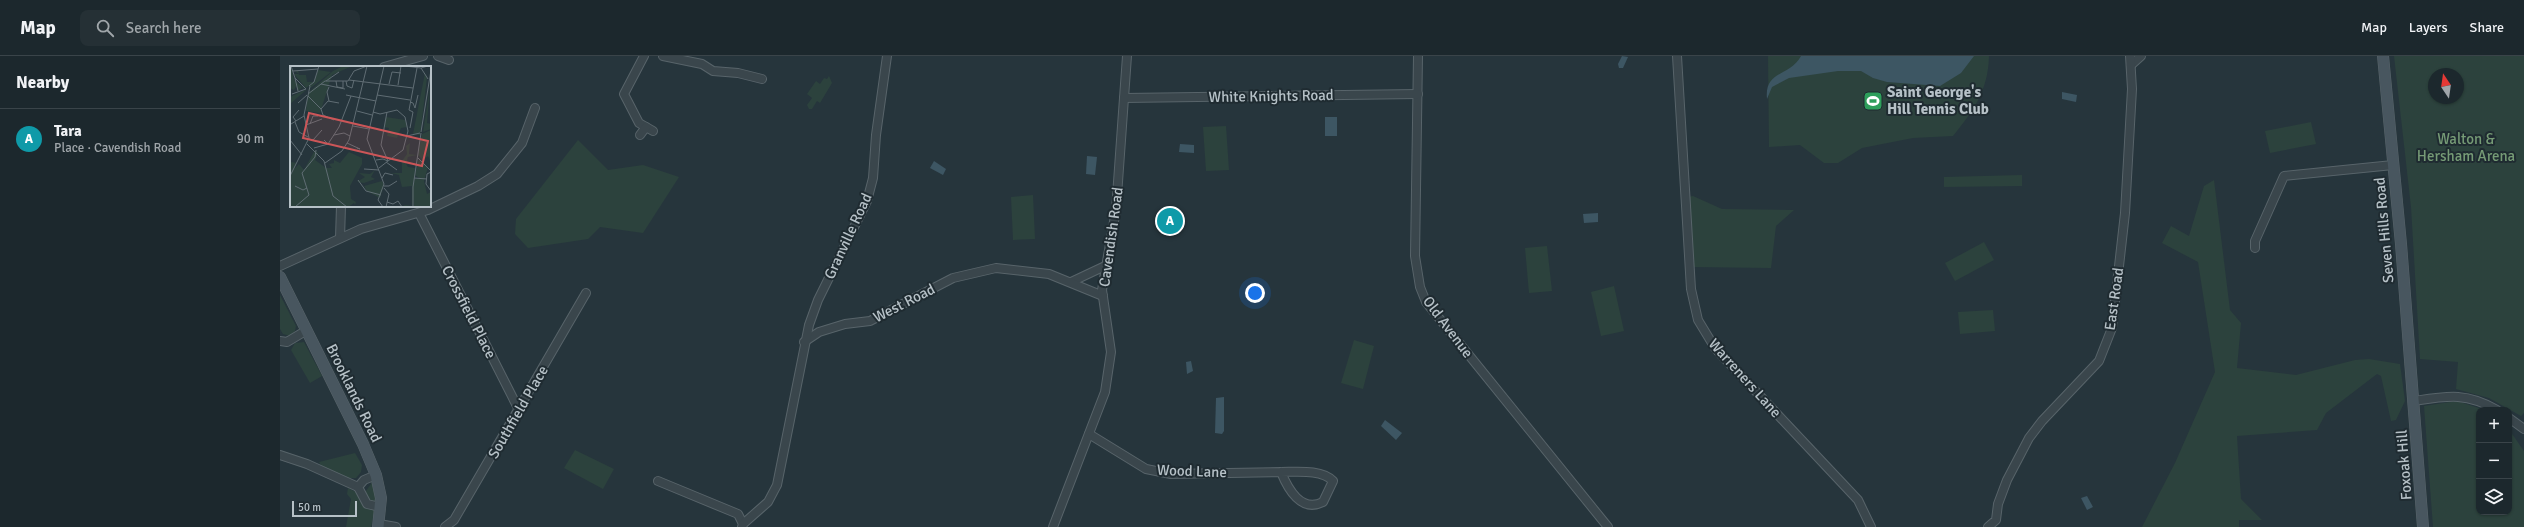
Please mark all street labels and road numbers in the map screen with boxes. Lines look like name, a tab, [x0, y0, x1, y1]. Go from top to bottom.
street label: White Knights Road	[1208, 86, 1334, 106]
street label: Seven Hills Road	[2370, 176, 2398, 284]
street label: Cavendish Road	[1095, 186, 1127, 288]
street label: Granville Road	[820, 190, 876, 282]
street label: Crossfield Place	[438, 262, 500, 362]
street label: East Road	[2101, 266, 2127, 332]
street label: West Road	[870, 280, 938, 326]
street label: Old Avenue	[1419, 293, 1477, 361]
street label: Warreners Lane	[1705, 335, 1785, 421]
street label: Brooklands Road	[322, 341, 386, 445]
street label: Southfield Place	[484, 362, 552, 462]
street label: Foxoak Hill	[2393, 429, 2415, 501]
street label: Wood Lane	[1157, 461, 1227, 481]

